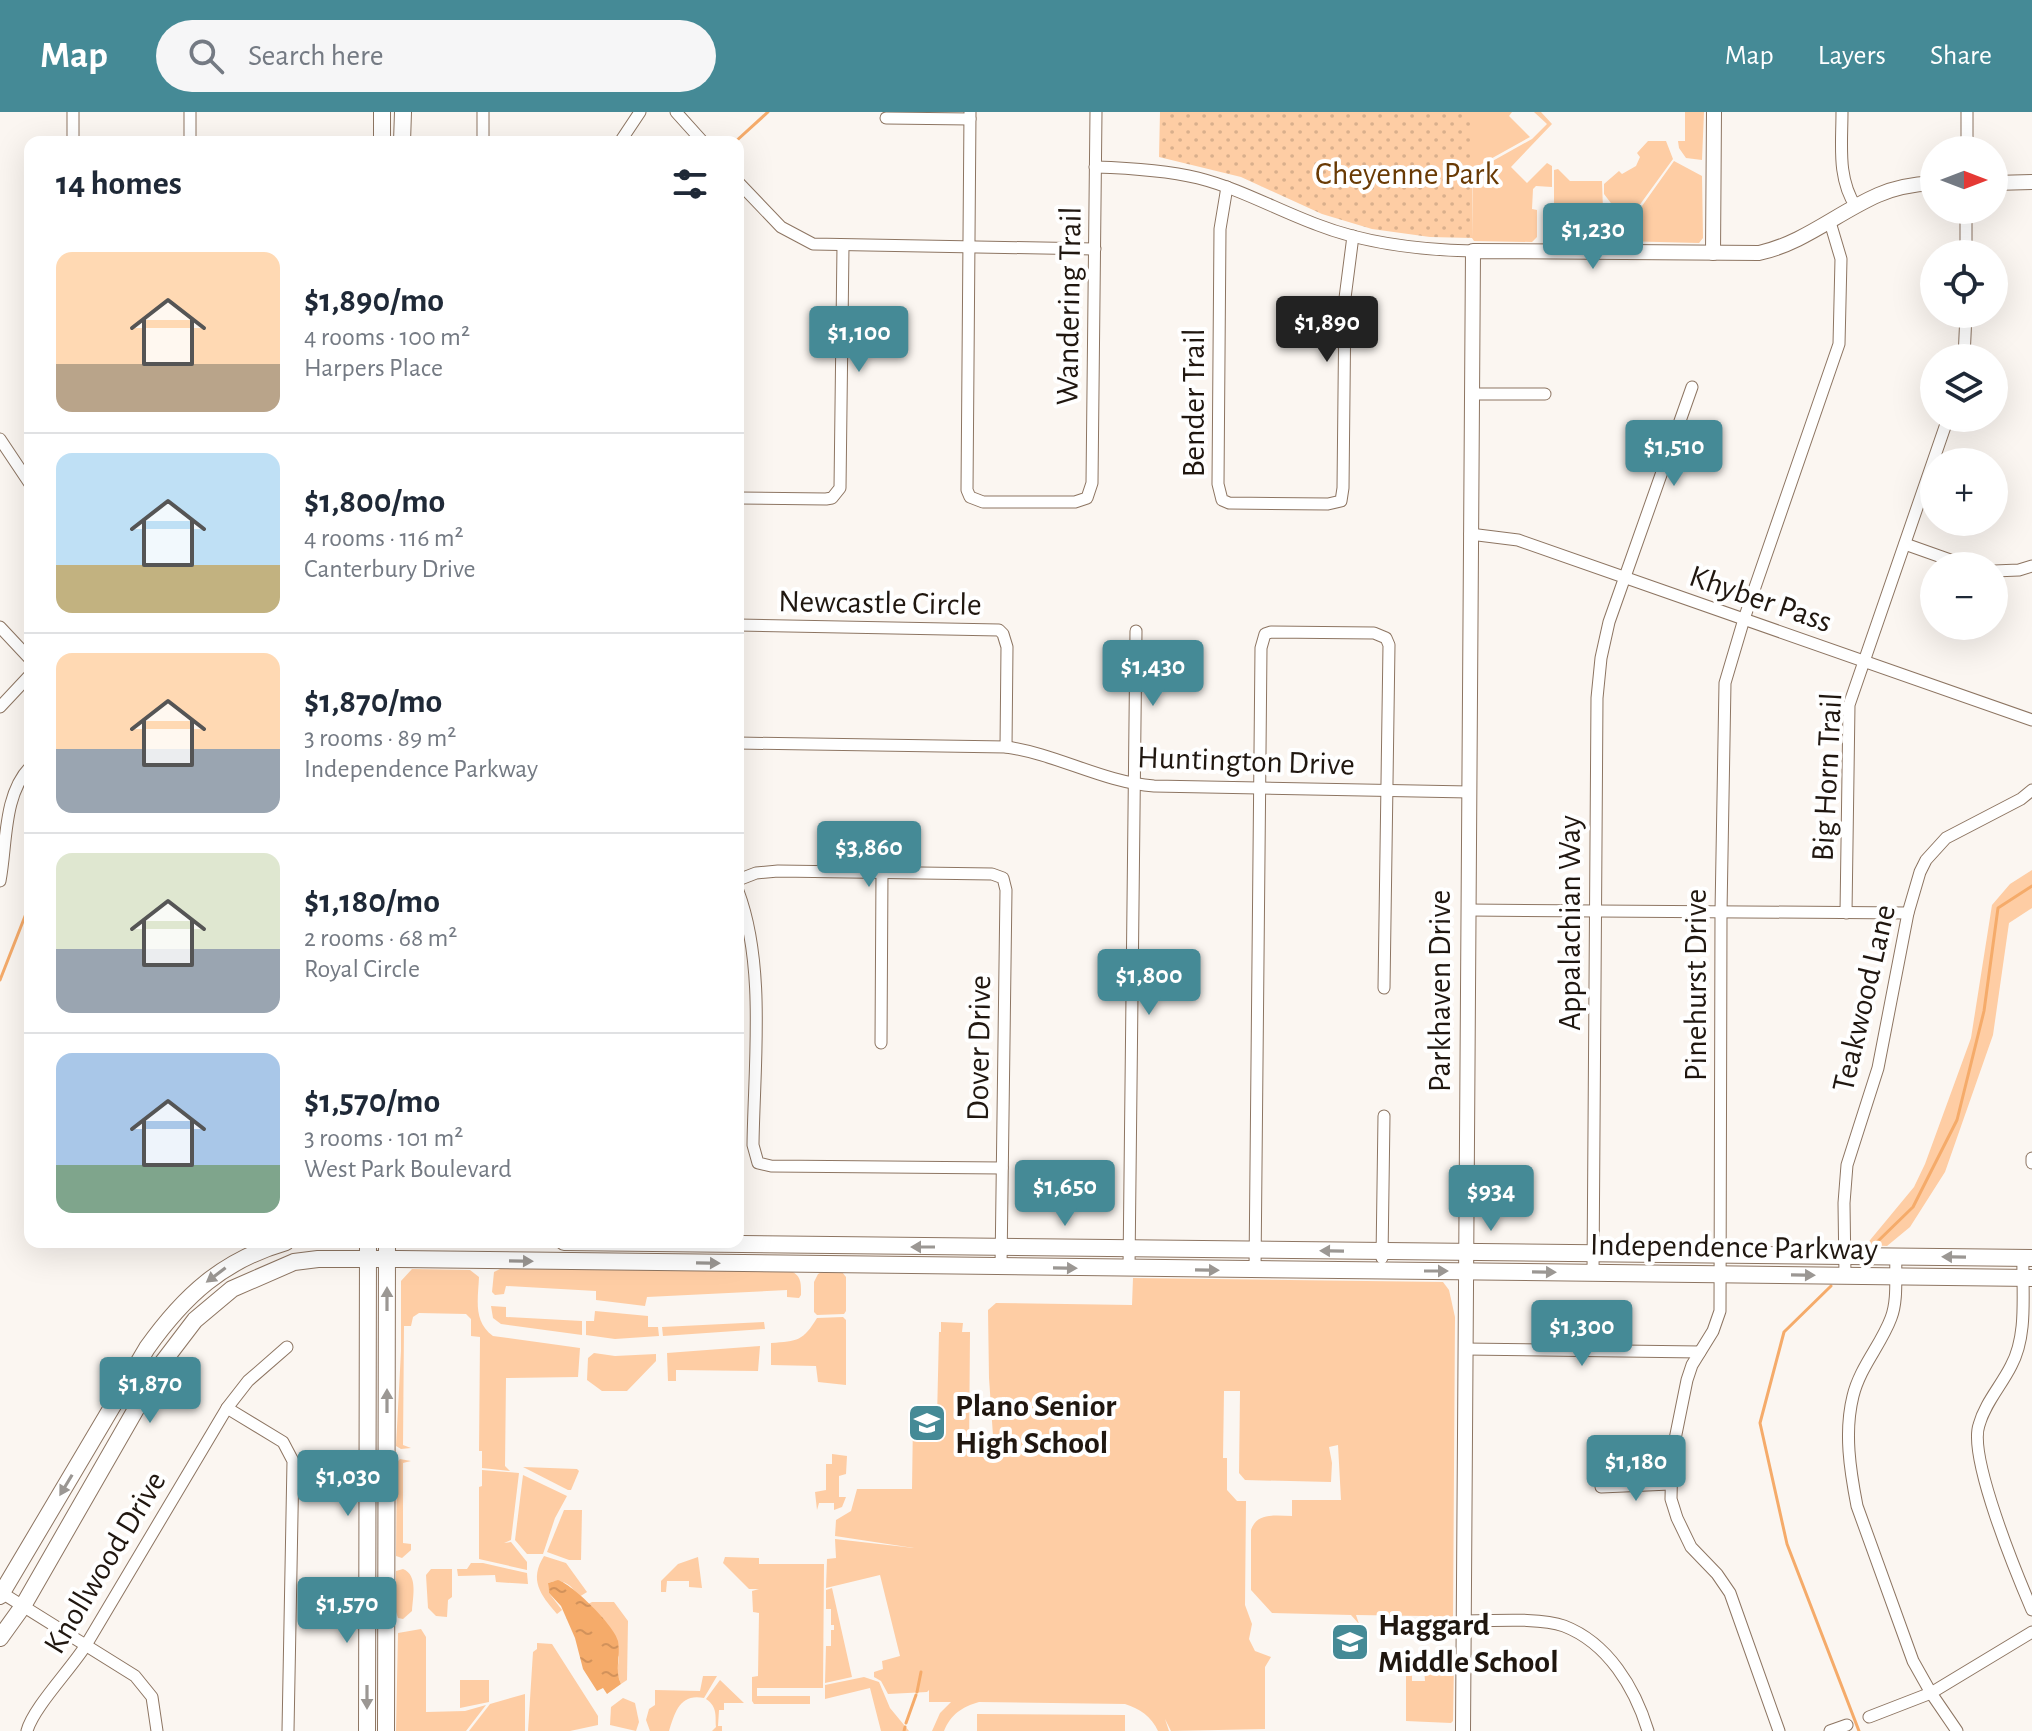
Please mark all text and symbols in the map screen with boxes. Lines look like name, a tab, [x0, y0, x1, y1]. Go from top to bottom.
search box	[156, 20, 716, 92]
icon: search	[184, 34, 228, 78]
text: Map	[40, 37, 108, 75]
text: Search here	[248, 41, 384, 71]
text: Map	[1725, 42, 1774, 70]
text: Layers	[1818, 42, 1886, 70]
text: Share	[1930, 42, 1992, 70]
north arrow	[1920, 136, 2008, 224]
map controls	[1920, 136, 2008, 640]
park label: Cheyenne Park	[1315, 158, 1499, 190]
icon: filters	[668, 162, 712, 206]
text: 14 homes	[56, 167, 182, 201]
pin: $1,230	[1528, 203, 1658, 271]
street label: Wandering Trail	[1051, 206, 1087, 406]
text: $1,230	[1561, 216, 1625, 242]
button: locate	[1920, 240, 2008, 328]
icon: home	[120, 284, 216, 380]
text: $1,890/mo	[304, 284, 444, 318]
pin: $1,890	[1262, 296, 1392, 364]
pin: $1,100	[794, 306, 924, 374]
text: $1,890	[1294, 309, 1360, 335]
text: $1,100	[827, 319, 891, 345]
text: 4 rooms · 100 m²	[304, 324, 470, 350]
street label: Bender Trail	[1178, 328, 1210, 478]
button: layers	[1920, 344, 2008, 432]
text: Harpers Place	[304, 355, 443, 381]
pin: $1,510	[1609, 420, 1739, 488]
text: $1,510	[1643, 433, 1705, 459]
button: +	[1920, 448, 2008, 536]
icon: home	[120, 485, 216, 581]
text: $1,800/mo	[304, 485, 445, 519]
text: 4 rooms · 116 m²	[304, 525, 464, 551]
button: −	[1920, 552, 2008, 640]
text: Canterbury Drive	[304, 556, 476, 582]
street label: Khyber Pass	[1685, 560, 1836, 638]
street label: Newcastle Circle	[778, 585, 982, 621]
pin: $1,430	[1088, 640, 1218, 708]
text: $1,430	[1121, 653, 1185, 679]
icon: home	[120, 685, 216, 781]
text: $1,870/mo	[304, 685, 442, 719]
street label: Big Horn Trail	[1807, 692, 1847, 862]
text: 3 rooms · 89 m²	[304, 725, 456, 751]
street label: Huntington Drive	[1137, 741, 1355, 781]
text: Independence Parkway	[304, 756, 538, 782]
street label: Appalachian Way	[1554, 815, 1586, 1031]
pin: $3,860	[804, 821, 934, 889]
text: $3,860	[835, 834, 903, 860]
icon: home	[120, 885, 216, 981]
text: $1,180/mo	[304, 885, 440, 919]
street label: Pinehurst Drive	[1680, 889, 1712, 1081]
street label: Parkhaven Drive	[1424, 890, 1456, 1092]
street label: Teakwood Lane	[1827, 902, 1901, 1095]
text: 2 rooms · 68 m²	[304, 925, 457, 951]
pin: $1,800	[1084, 949, 1214, 1017]
text: Royal Circle	[304, 956, 420, 982]
text: $1,800	[1116, 962, 1182, 988]
street label: Dover Drive	[962, 975, 996, 1121]
icon: home	[120, 1085, 216, 1181]
text: $1,570/mo	[304, 1085, 440, 1119]
text: 3 rooms · 101 m²	[304, 1125, 463, 1151]
text: West Park Boulevard	[304, 1156, 512, 1182]
pin: $1,650	[1000, 1160, 1130, 1228]
pin: $934	[1444, 1165, 1538, 1233]
text: $1,650	[1033, 1173, 1097, 1199]
text: $934	[1467, 1178, 1515, 1204]
street label: Independence Parkway	[1590, 1228, 1879, 1266]
one-way arrow	[910, 1241, 935, 1253]
one-way arrow	[1319, 1245, 1344, 1257]
one-way arrow	[1941, 1251, 1966, 1263]
one-way arrow	[509, 1254, 534, 1267]
one-way arrow	[696, 1257, 721, 1269]
one-way arrow	[1053, 1262, 1078, 1274]
one-way arrow	[1195, 1263, 1220, 1276]
one-way arrow	[1424, 1265, 1450, 1277]
one-way arrow	[1532, 1266, 1557, 1278]
one-way arrow	[205, 1267, 226, 1283]
one-way arrow	[1791, 1269, 1816, 1281]
one-way arrow	[381, 1286, 393, 1311]
pin: $1,300	[1517, 1300, 1647, 1368]
text: $1,300	[1549, 1313, 1615, 1339]
pin: $1,870	[85, 1357, 215, 1425]
text: $1,870	[118, 1370, 182, 1396]
one-way arrow	[381, 1388, 393, 1413]
place label: Plano Senior High School	[955, 1390, 1116, 1459]
school or university icon: Plano Senior High School	[906, 1402, 948, 1444]
pin: $1,180	[1571, 1435, 1701, 1503]
text: $1,180	[1605, 1448, 1667, 1474]
pin: $1,030	[283, 1450, 413, 1518]
text: $1,030	[315, 1463, 381, 1489]
street label: Knollwood Drive	[38, 1466, 172, 1659]
one-way arrow	[59, 1474, 73, 1496]
pin: $1,570	[282, 1577, 412, 1645]
text: $1,570	[315, 1590, 379, 1616]
place label: Haggard Middle School	[1378, 1609, 1559, 1678]
school or university icon: Haggard Middle School	[1329, 1621, 1371, 1663]
one-way arrow	[361, 1685, 373, 1710]

